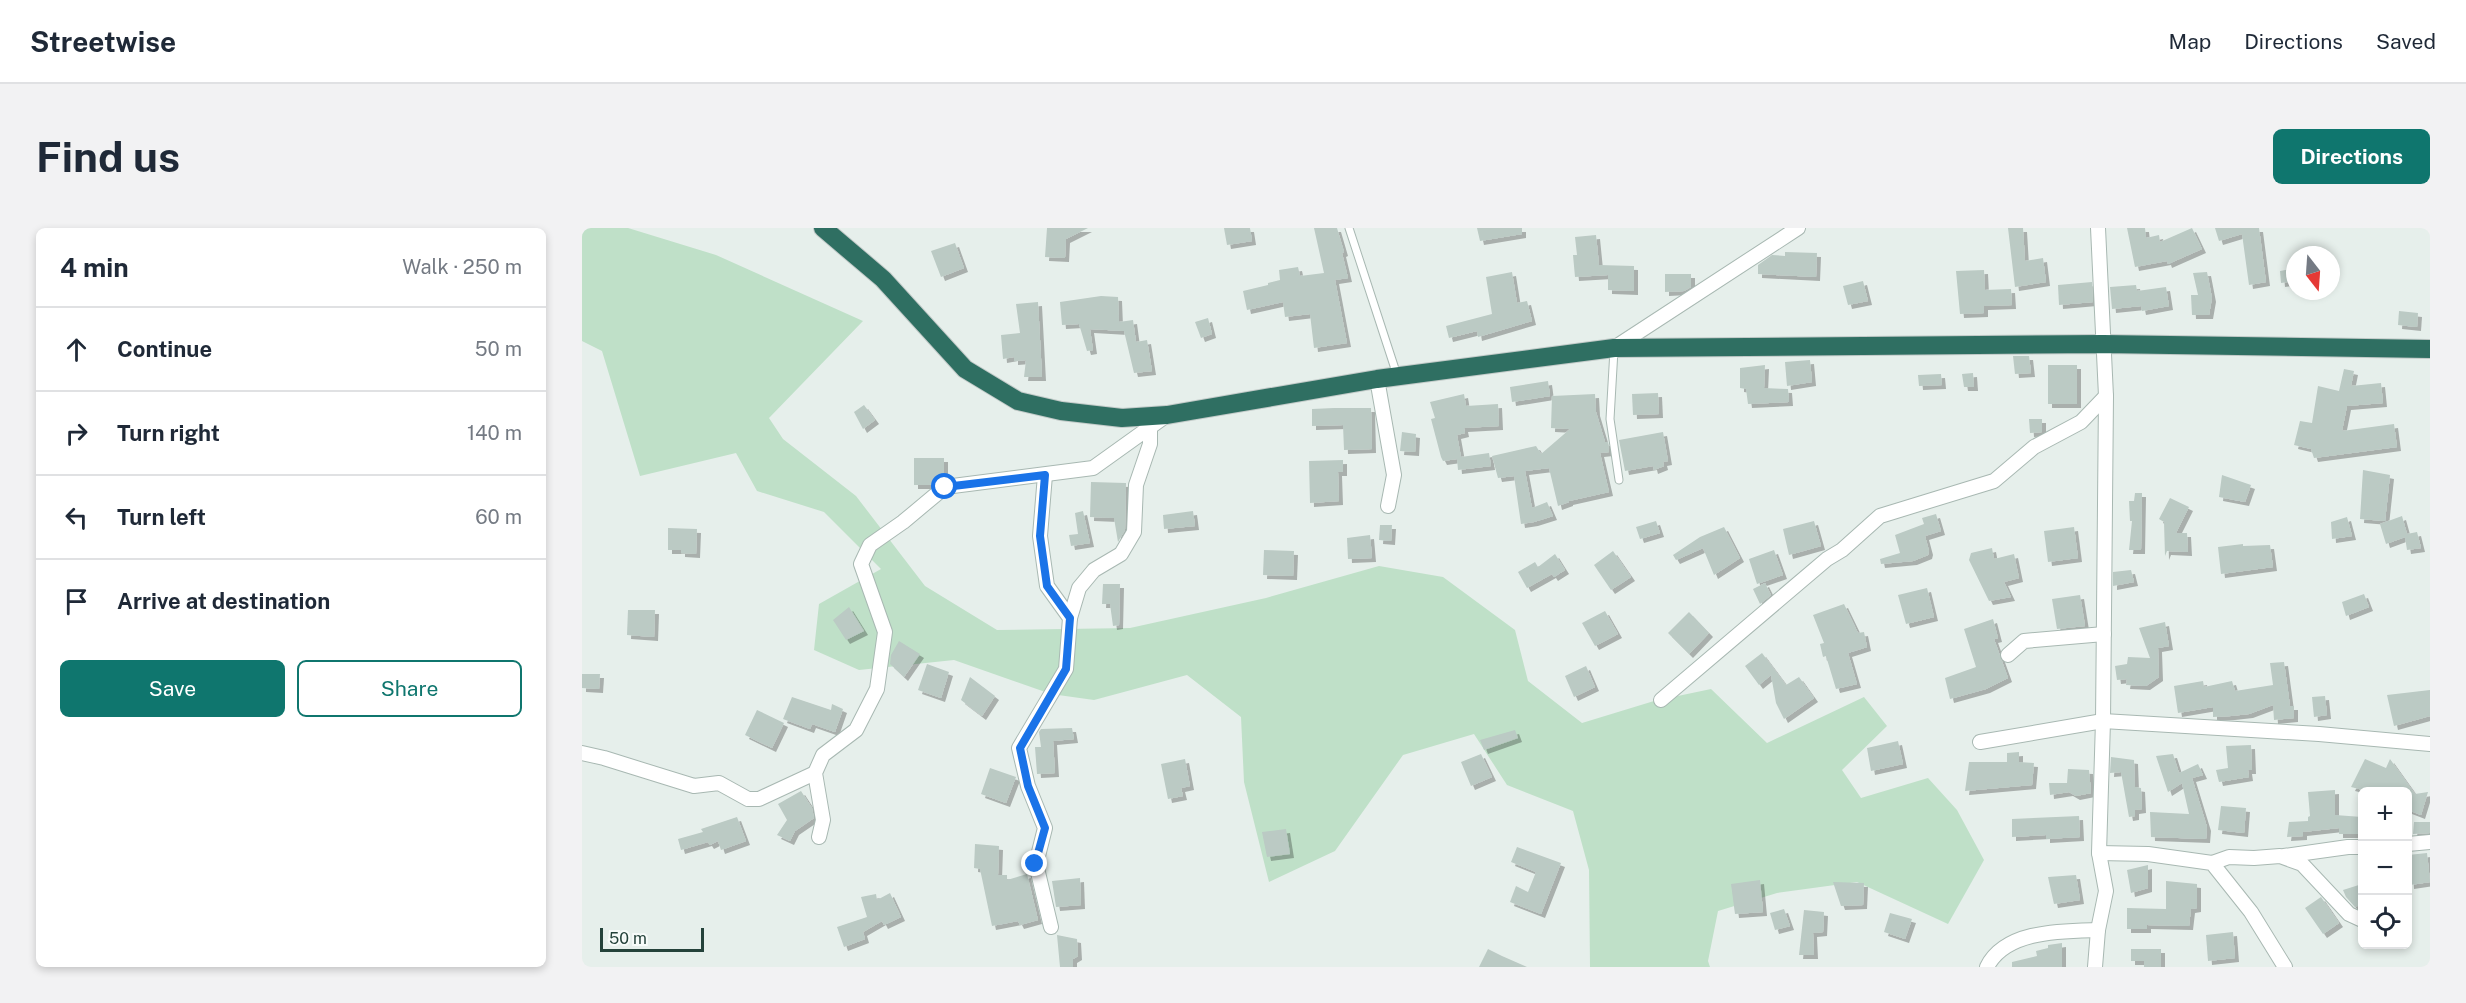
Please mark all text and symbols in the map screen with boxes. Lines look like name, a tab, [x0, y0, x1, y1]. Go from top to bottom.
text: Streetwise	[30, 25, 176, 58]
text: Map	[2169, 29, 2211, 54]
text: Directions	[2244, 29, 2343, 54]
text: Saved	[2376, 29, 2436, 54]
button: Directions	[2273, 129, 2430, 184]
text: Find us	[36, 132, 180, 181]
north arrow	[2286, 246, 2340, 300]
text: 4 min	[60, 252, 129, 283]
text: Walk · 250 m	[402, 255, 522, 279]
icon: ahead	[60, 333, 93, 366]
text: Continue	[117, 336, 212, 362]
text: 50 m	[475, 337, 522, 361]
icon: right	[60, 417, 93, 450]
text: Turn right	[117, 420, 220, 446]
text: 140 m	[467, 421, 522, 445]
route start	[931, 473, 957, 499]
icon: left	[60, 501, 93, 534]
text: Turn left	[117, 504, 206, 530]
text: 60 m	[475, 505, 522, 529]
icon: arrive	[60, 585, 93, 618]
text: Arrive at destination	[117, 588, 330, 614]
button: Save	[60, 660, 285, 717]
button: Share	[297, 660, 522, 717]
map controls	[2358, 787, 2412, 949]
button: +	[2358, 787, 2412, 841]
button: −	[2358, 841, 2412, 895]
route end	[1021, 850, 1047, 876]
button: locate	[2358, 895, 2412, 949]
scale bar	[600, 925, 704, 952]
text: 50 m	[609, 929, 647, 948]

